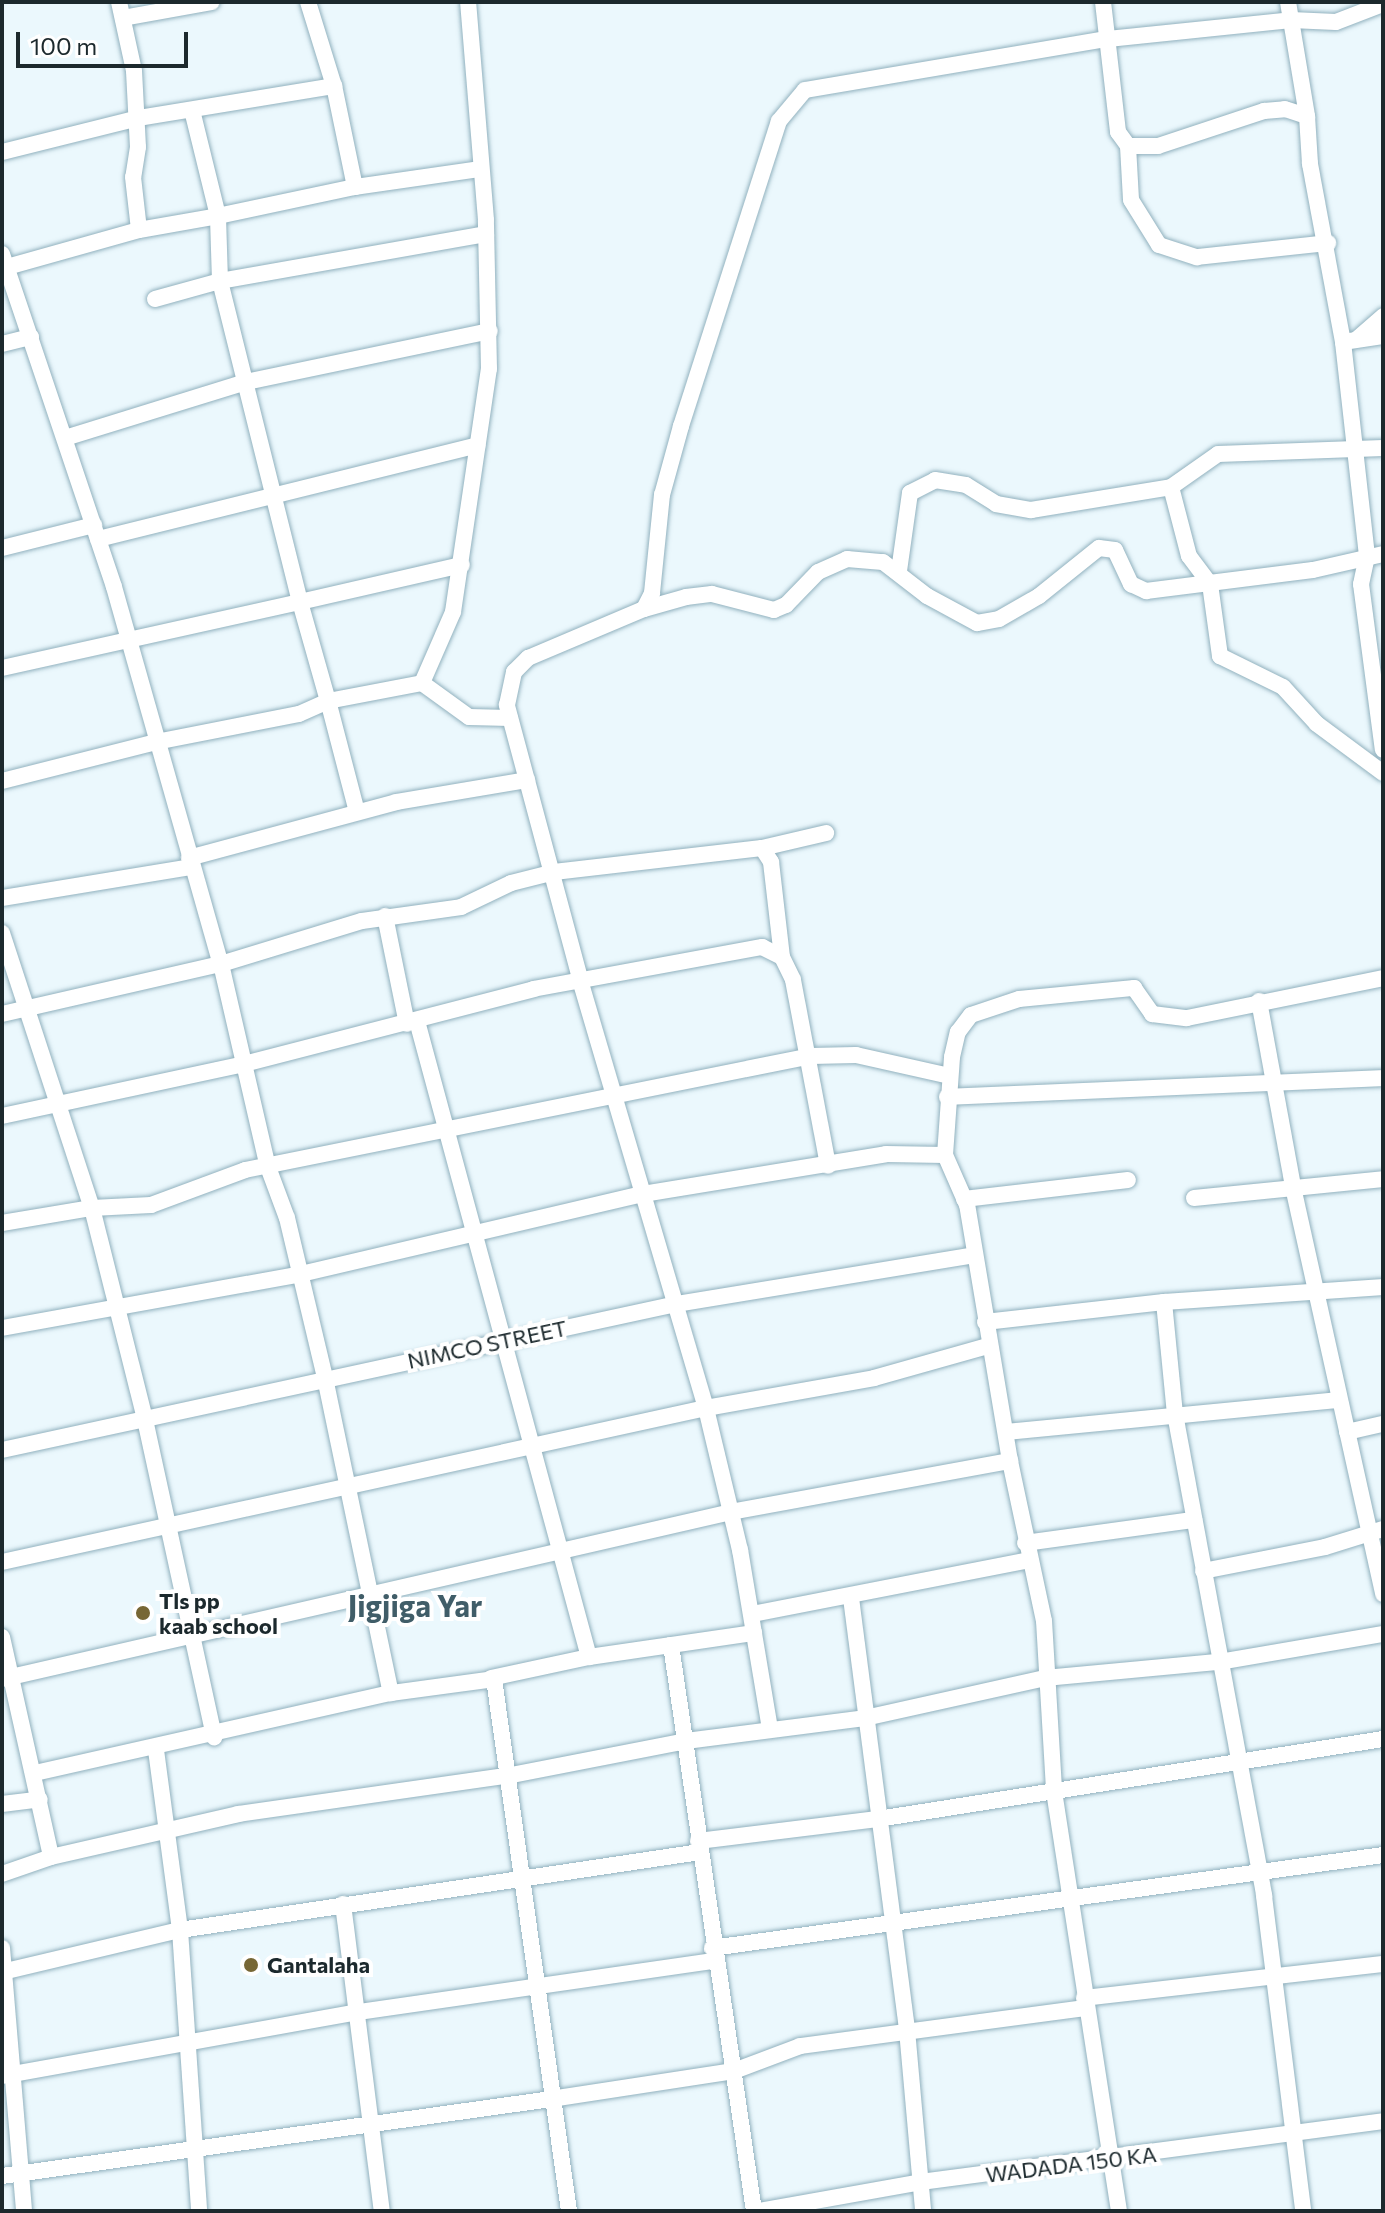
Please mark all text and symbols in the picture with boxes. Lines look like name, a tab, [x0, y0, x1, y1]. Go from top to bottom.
scale bar	[20, 16, 192, 66]
text: 100 m	[30, 31, 97, 60]
street label: NIMCO STREET	[405, 1314, 569, 1374]
place label: Tls pp kaab school	[159, 1587, 278, 1638]
district label: Jigjiga Yar	[348, 1587, 482, 1623]
marker: Tls pp kaab school	[134, 1604, 152, 1622]
place label: Gantalaha	[267, 1952, 370, 1978]
marker: Gantalaha	[242, 1956, 260, 1974]
street label: WADADA 150 KA	[984, 2140, 1158, 2188]

